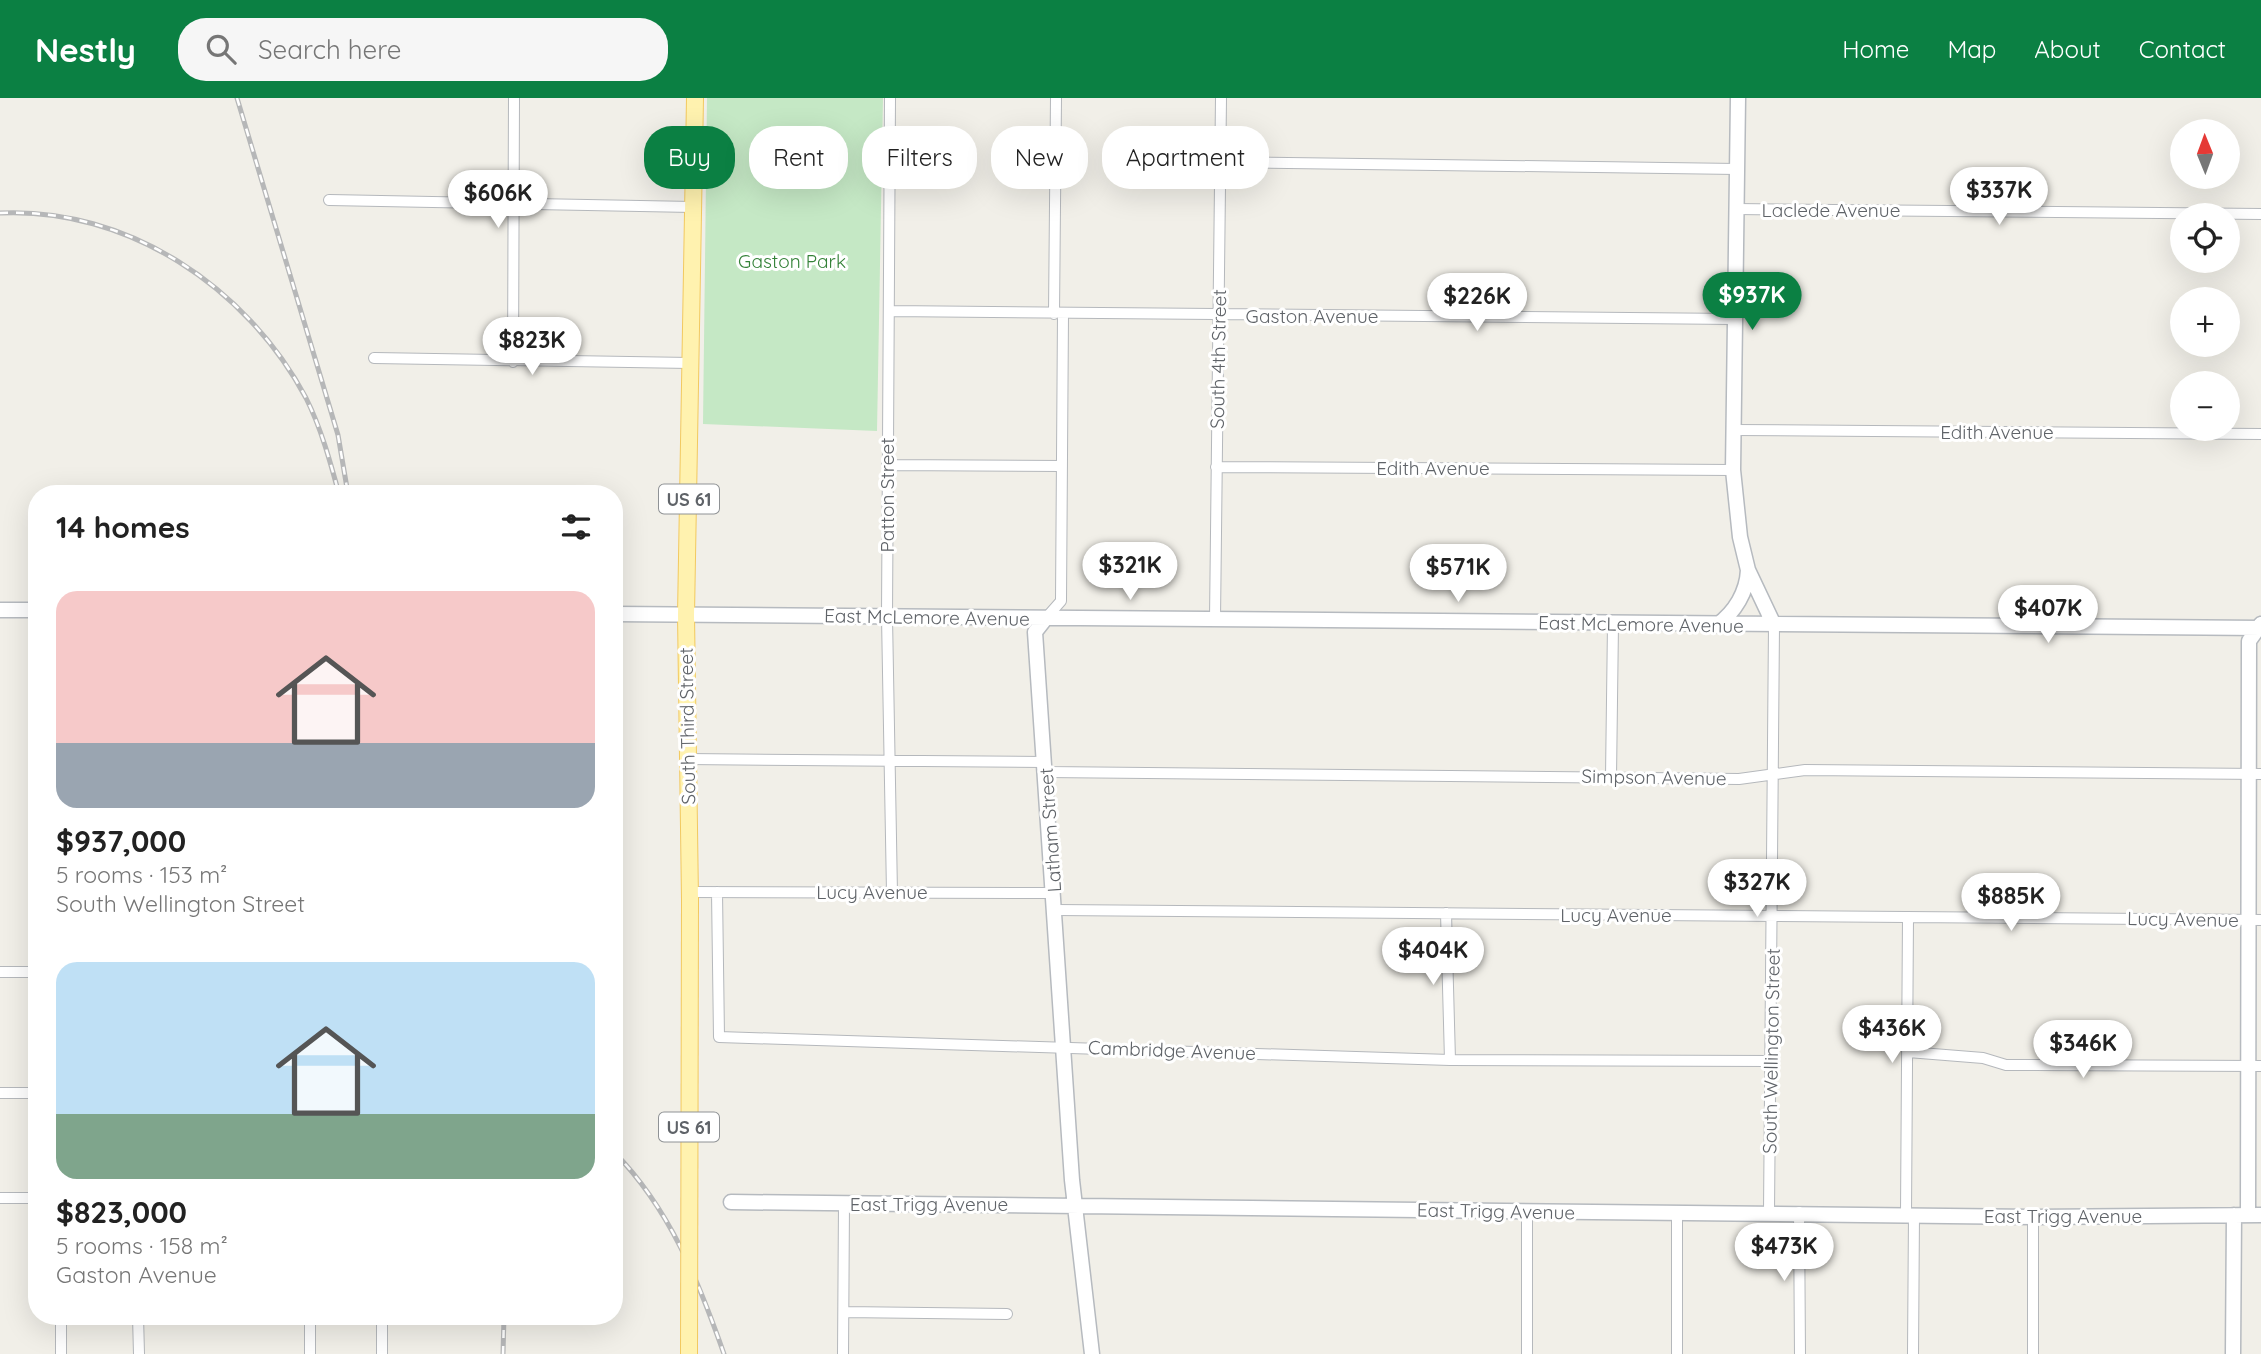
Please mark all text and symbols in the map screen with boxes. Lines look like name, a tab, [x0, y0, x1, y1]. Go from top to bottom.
search box	[178, 18, 668, 81]
text: Nestly	[35, 29, 136, 70]
icon: search	[202, 30, 240, 68]
text: Search here	[258, 33, 401, 66]
text: Home	[1842, 34, 1909, 64]
text: Map	[1947, 34, 1996, 64]
text: About	[2034, 34, 2101, 64]
text: Contact	[2139, 34, 2226, 64]
north arrow	[2170, 119, 2240, 189]
map controls	[2170, 119, 2240, 441]
chip: Buy	[644, 126, 735, 189]
chip: Rent	[749, 126, 848, 189]
chip: Filters	[862, 126, 977, 189]
chip: New	[991, 126, 1088, 189]
chip: Apartment	[1102, 126, 1269, 189]
pin: $337K	[1950, 167, 2048, 227]
pin: $606K	[449, 170, 547, 230]
text: $337K	[1966, 175, 2032, 204]
text: $606K	[464, 178, 532, 207]
street label: Laclede Avenue	[1762, 198, 1900, 222]
button: locate	[2170, 203, 2240, 273]
park label: Gaston Park	[738, 249, 846, 273]
pin: $937K	[1703, 272, 1801, 332]
pin: $226K	[1428, 274, 1526, 333]
text: $937K	[1719, 280, 1785, 309]
text: $226K	[1443, 281, 1511, 310]
button: +	[2170, 287, 2240, 357]
street label: South 4th Street	[1205, 289, 1231, 429]
street label: Gaston Avenue	[1246, 304, 1378, 328]
pin: $823K	[483, 317, 581, 377]
text: $823K	[499, 325, 565, 354]
button: −	[2170, 371, 2240, 441]
street label: Edith Avenue	[1940, 420, 2054, 444]
street label: Patton Street	[875, 437, 899, 553]
street label: Edith Avenue	[1376, 456, 1490, 480]
road number: US 61	[659, 484, 719, 514]
text: 14 homes	[56, 508, 190, 546]
icon: filters	[557, 508, 595, 546]
pin: $321K	[1081, 542, 1179, 602]
pin: $571K	[1409, 545, 1507, 604]
text: $321K	[1098, 550, 1162, 579]
text: $571K	[1426, 552, 1490, 581]
pin: $407K	[1999, 586, 2097, 645]
text: $407K	[2014, 593, 2082, 622]
street label: East McLemore Avenue	[824, 603, 1030, 631]
street label: East McLemore Avenue	[1538, 610, 1744, 638]
icon: home	[263, 637, 389, 763]
street label: South Third Street	[674, 647, 700, 805]
street label: Simpson Avenue	[1581, 764, 1727, 790]
street label: Latham Street	[1034, 767, 1066, 893]
text: $937,000	[56, 822, 186, 860]
text: 5 rooms · 153 m²	[56, 860, 227, 889]
pin: $327K	[1708, 860, 1806, 919]
text: $327K	[1724, 867, 1790, 896]
pin: $885K	[1962, 874, 2060, 933]
street label: Lucy Avenue	[816, 880, 928, 904]
text: $885K	[1977, 881, 2045, 910]
text: South Wellington Street	[56, 889, 305, 918]
street label: Lucy Avenue	[1560, 903, 1672, 927]
street label: Lucy Avenue	[2127, 906, 2239, 932]
pin: $404K	[1384, 928, 1482, 987]
text: $404K	[1398, 935, 1468, 964]
street label: South Wellington Street	[1757, 948, 1785, 1154]
pin: $436K	[1843, 1006, 1941, 1065]
icon: home	[263, 1008, 389, 1134]
text: $436K	[1858, 1013, 1926, 1042]
pin: $346K	[2034, 1020, 2132, 1080]
text: $346K	[2049, 1028, 2117, 1057]
street label: Cambridge Avenue	[1088, 1035, 1256, 1065]
road number: US 61	[659, 1112, 719, 1142]
street label: East Trigg Avenue	[850, 1192, 1008, 1216]
text: $823,000	[56, 1193, 187, 1231]
street label: East Trigg Avenue	[1417, 1198, 1575, 1224]
street label: East Trigg Avenue	[1984, 1204, 2142, 1228]
pin: $473K	[1735, 1224, 1833, 1283]
text: 5 rooms · 158 m²	[56, 1231, 228, 1260]
text: $473K	[1751, 1231, 1817, 1260]
text: Gaston Avenue	[56, 1260, 217, 1289]

